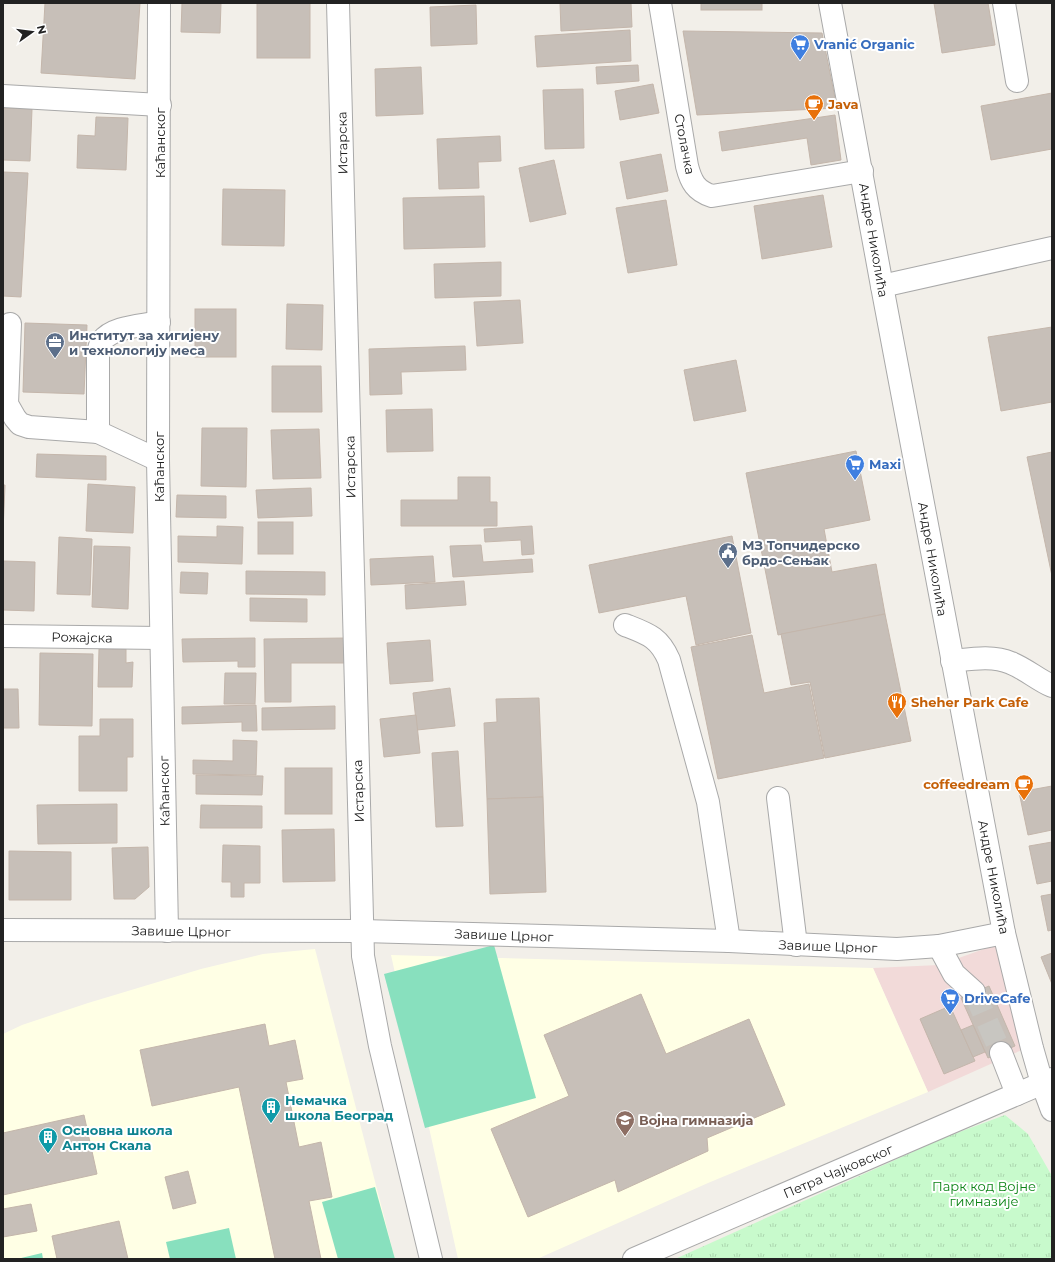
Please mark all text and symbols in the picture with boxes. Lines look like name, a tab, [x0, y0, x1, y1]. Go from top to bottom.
north arrow	[12, 12, 52, 52]
text: N	[34, 24, 50, 36]
supermarket icon: Vranić Organic	[789, 33, 811, 61]
place label: Vranić Organic	[813, 36, 915, 52]
cafe icon: Java	[803, 93, 825, 121]
place label: Java	[827, 96, 858, 112]
street label: Каћанског	[152, 107, 168, 178]
street label: Истарска	[333, 111, 351, 175]
street label: Столачка	[671, 112, 699, 176]
street label: Андре Николића	[856, 182, 892, 298]
place label: Институт за хигијену и технологију меса	[69, 327, 219, 358]
office icon: Институт за хигијену и технологију меса	[44, 331, 66, 359]
street label: Каћанског	[151, 431, 167, 502]
street label: Истарска	[341, 435, 359, 499]
supermarket icon: Maxi	[844, 453, 866, 481]
place label: Maxi	[869, 456, 901, 472]
street label: Андре Николића	[915, 501, 951, 617]
place label: МЗ Топчидерско брдо-Сењак	[742, 537, 860, 568]
public building icon: МЗ Топчидерско брдо-Сењак	[717, 541, 739, 569]
street label: Рожајска	[51, 628, 113, 646]
restaurant icon: Sheher Park Cafe	[886, 691, 908, 719]
place label: Sheher Park Cafe	[911, 694, 1029, 710]
street label: Каћанског	[155, 755, 173, 826]
street label: Истарска	[349, 759, 367, 823]
cafe icon: coffeedream	[1013, 773, 1035, 801]
place label: coffeedream	[923, 776, 1010, 792]
street label: Андре Николића	[975, 819, 1013, 935]
street label: Завише Црног	[131, 922, 231, 940]
street label: Завише Црног	[454, 925, 555, 945]
street label: Завише Црног	[778, 936, 879, 956]
supermarket icon: DriveCafe	[939, 987, 961, 1015]
place label: DriveCafe	[964, 990, 1031, 1006]
place label: Немачка школа Београд	[285, 1092, 393, 1123]
building icon: Немачка школа Београд	[260, 1096, 282, 1124]
school or university icon: Војна гимназија	[614, 1109, 636, 1137]
place label: Војна гимназија	[639, 1112, 754, 1128]
place label: Основна школа Антон Скала	[62, 1122, 173, 1153]
building icon: Основна школа Антон Скала	[37, 1126, 59, 1154]
street label: Петра Чајковског	[781, 1140, 896, 1201]
park label: Парк код Војне гимназије	[932, 1178, 1036, 1209]

